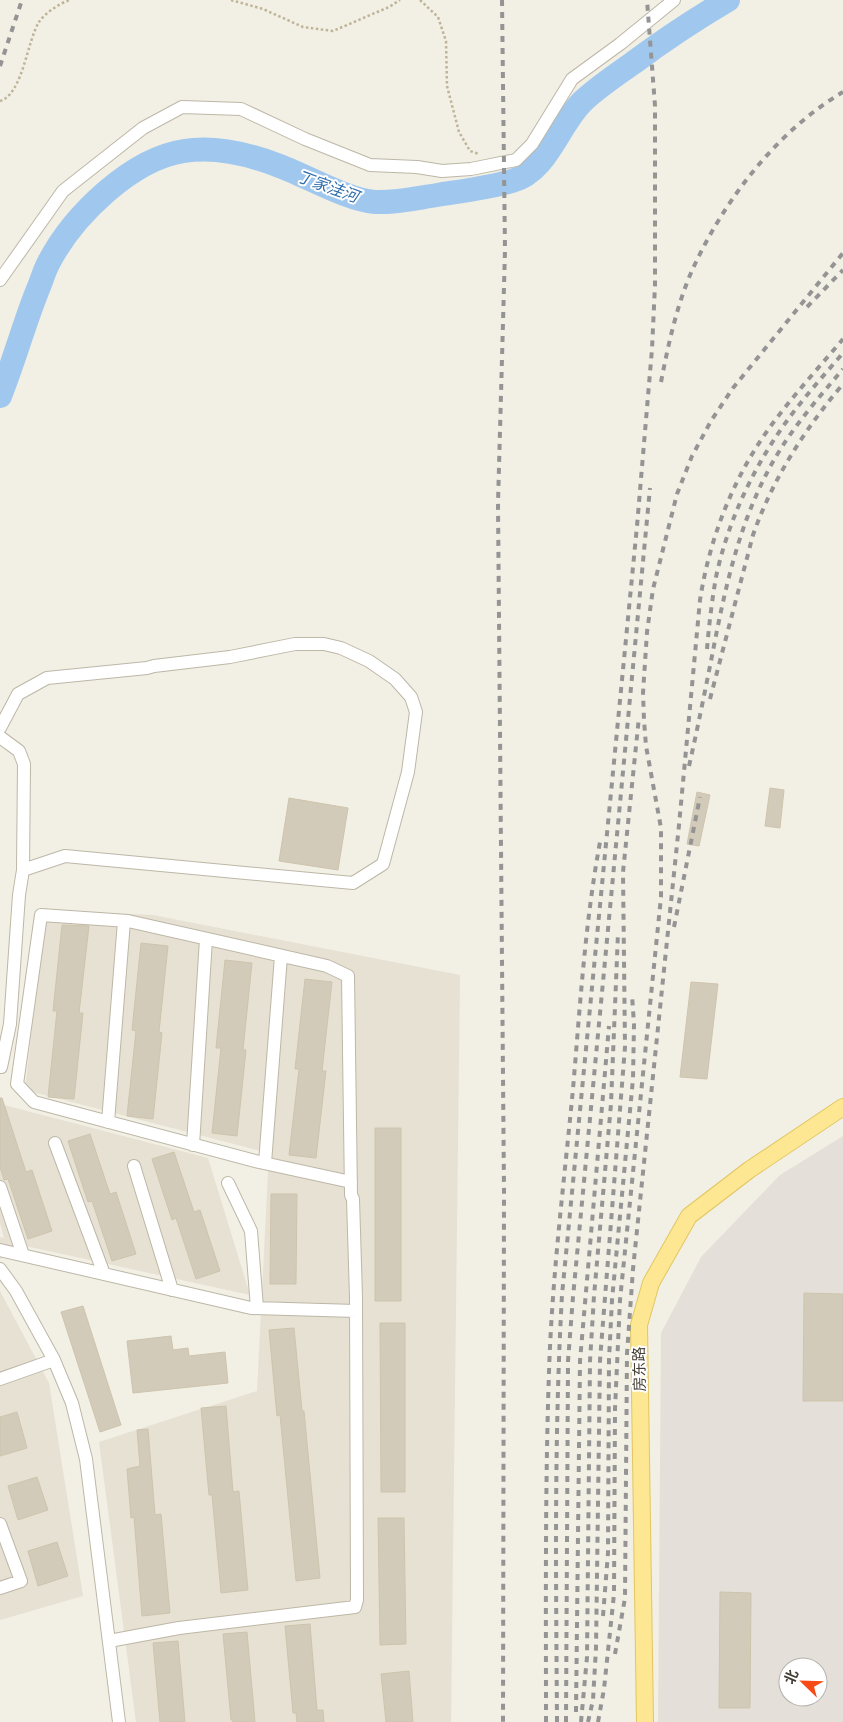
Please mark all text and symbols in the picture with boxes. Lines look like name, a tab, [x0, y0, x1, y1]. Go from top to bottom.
water label: 丁家洼河	[295, 166, 364, 207]
street label: 房东路	[629, 1346, 649, 1392]
north arrow	[778, 1657, 828, 1707]
text: 北	[780, 1667, 802, 1687]

